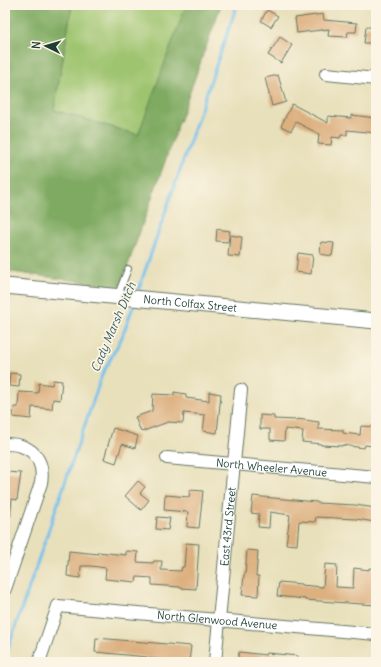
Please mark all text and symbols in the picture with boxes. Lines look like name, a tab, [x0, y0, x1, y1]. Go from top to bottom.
north arrow	[26, 26, 66, 66]
text: N	[29, 41, 43, 50]
water label: Cady Marsh Ditch	[87, 279, 139, 374]
street label: North Colfax Street	[143, 292, 238, 315]
street label: North Wheeler Avenue	[215, 455, 328, 480]
street label: East 43rd Street	[217, 486, 239, 567]
street label: North Glenwood Avenue	[157, 608, 278, 632]

